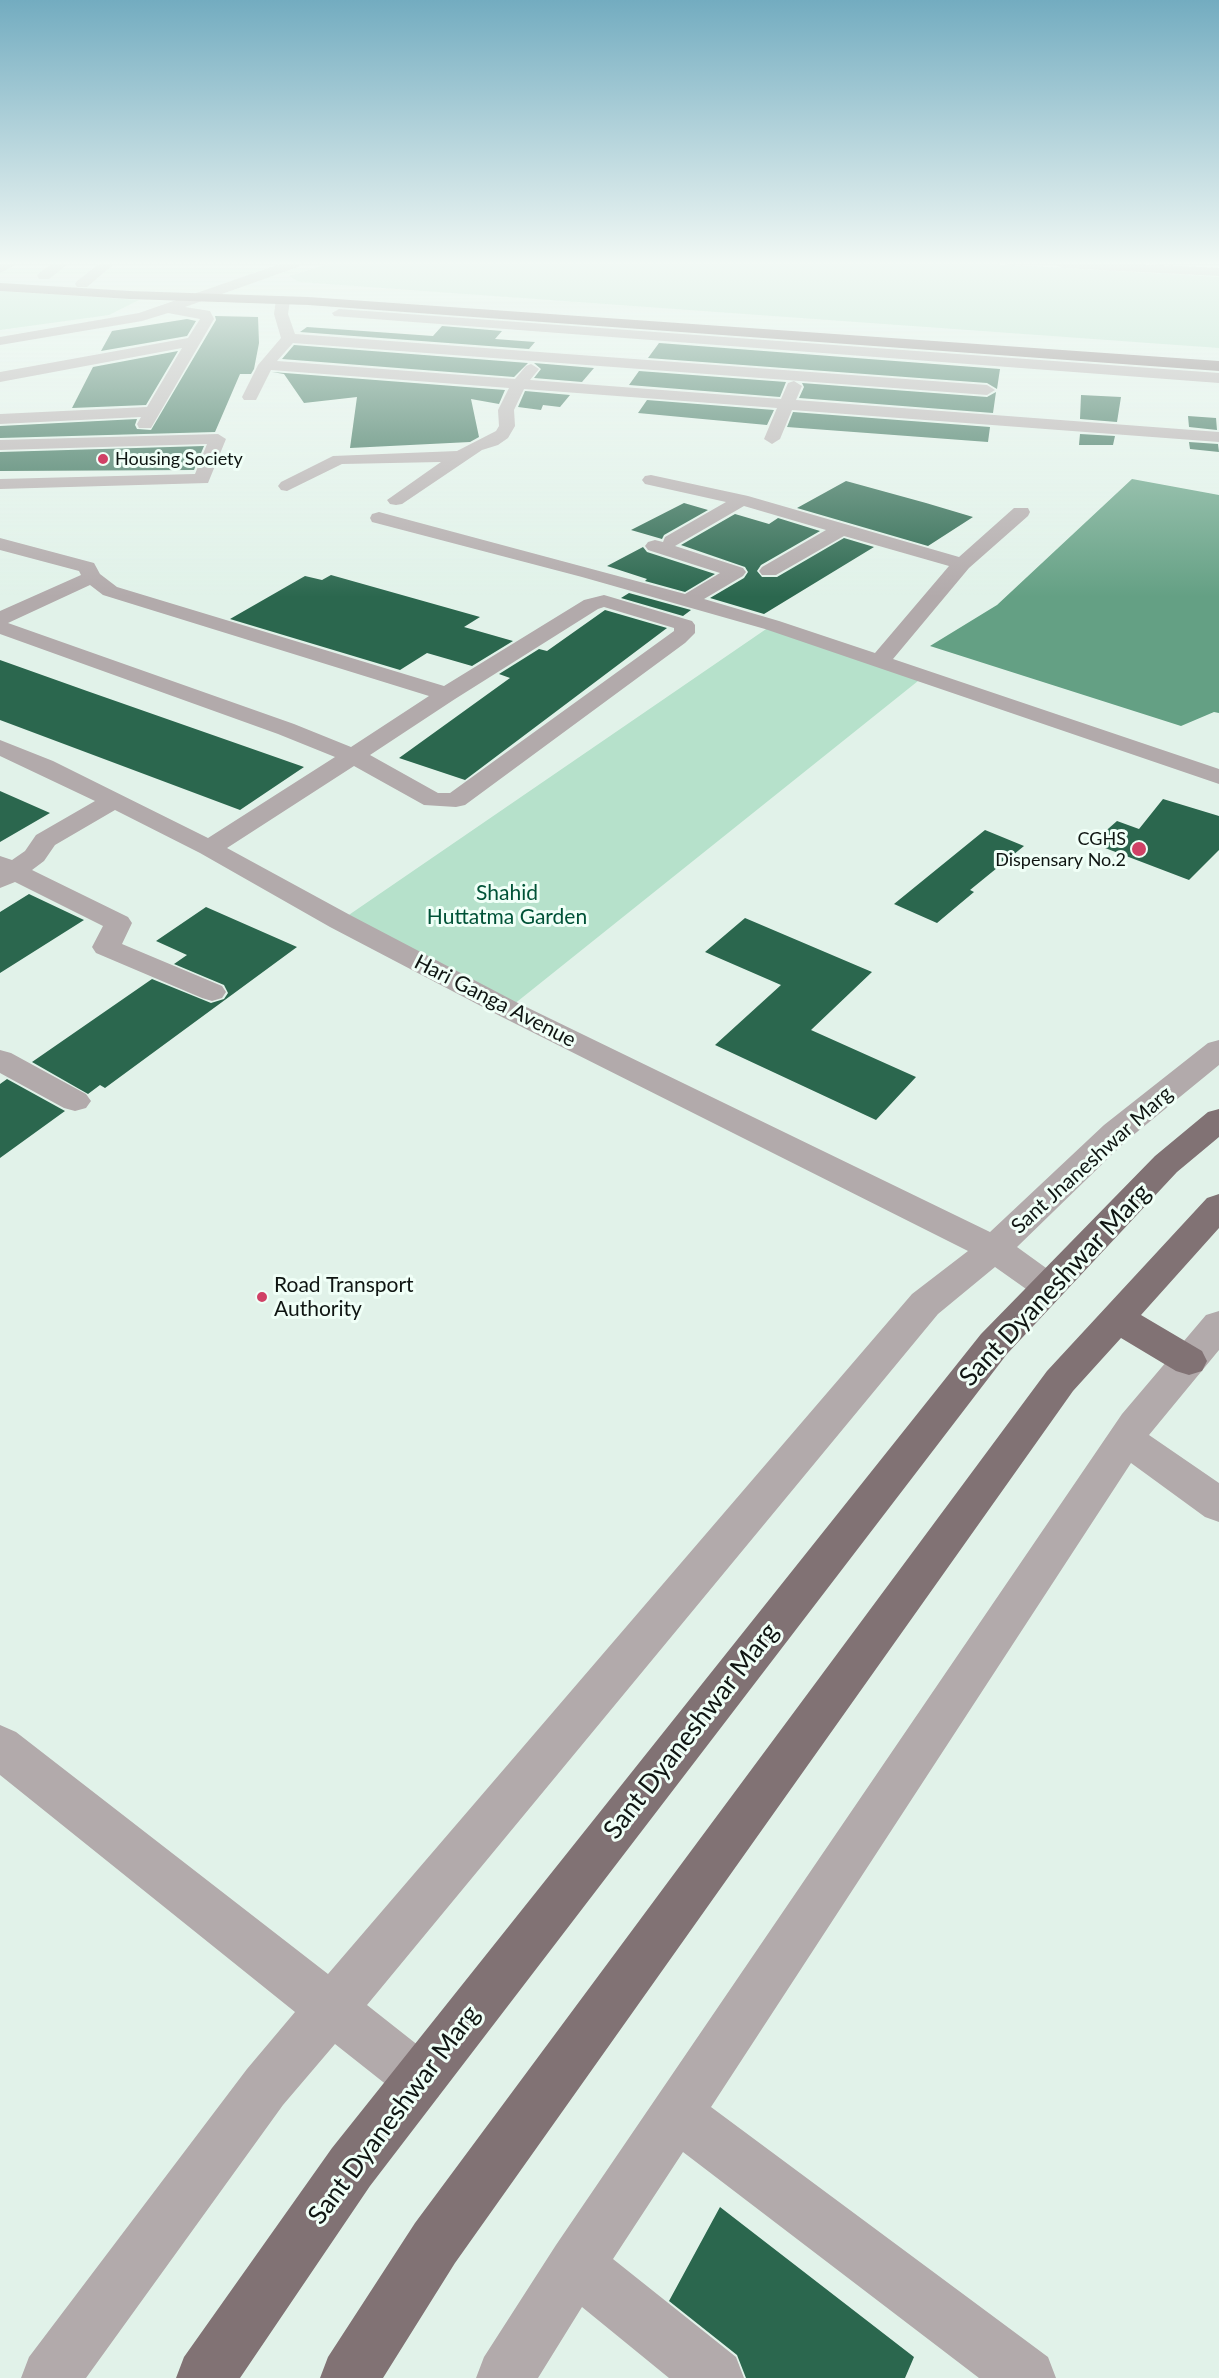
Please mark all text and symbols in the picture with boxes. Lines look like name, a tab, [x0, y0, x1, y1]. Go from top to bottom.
place label: Housing Society	[115, 448, 243, 470]
marker: Housing Society	[96, 452, 110, 466]
place label: CGHS Dispensary No.2	[995, 828, 1126, 870]
marker: CGHS Dispensary No.2	[1130, 840, 1148, 858]
park label: Shahid Huttatma Garden	[427, 880, 587, 930]
street label: Hari Ganga Avenue	[410, 949, 580, 1053]
street label: Sant Jnaneshwar Marg	[1006, 1081, 1178, 1239]
street label: Sant Dyaneshwar Marg	[953, 1177, 1157, 1393]
place label: Road Transport Authority	[274, 1272, 414, 1322]
marker: Road Transport Authority	[255, 1290, 269, 1304]
street label: Sant Dyaneshwar Marg	[597, 1617, 785, 1845]
street label: Sant Dyaneshwar Marg	[302, 2000, 486, 2230]

